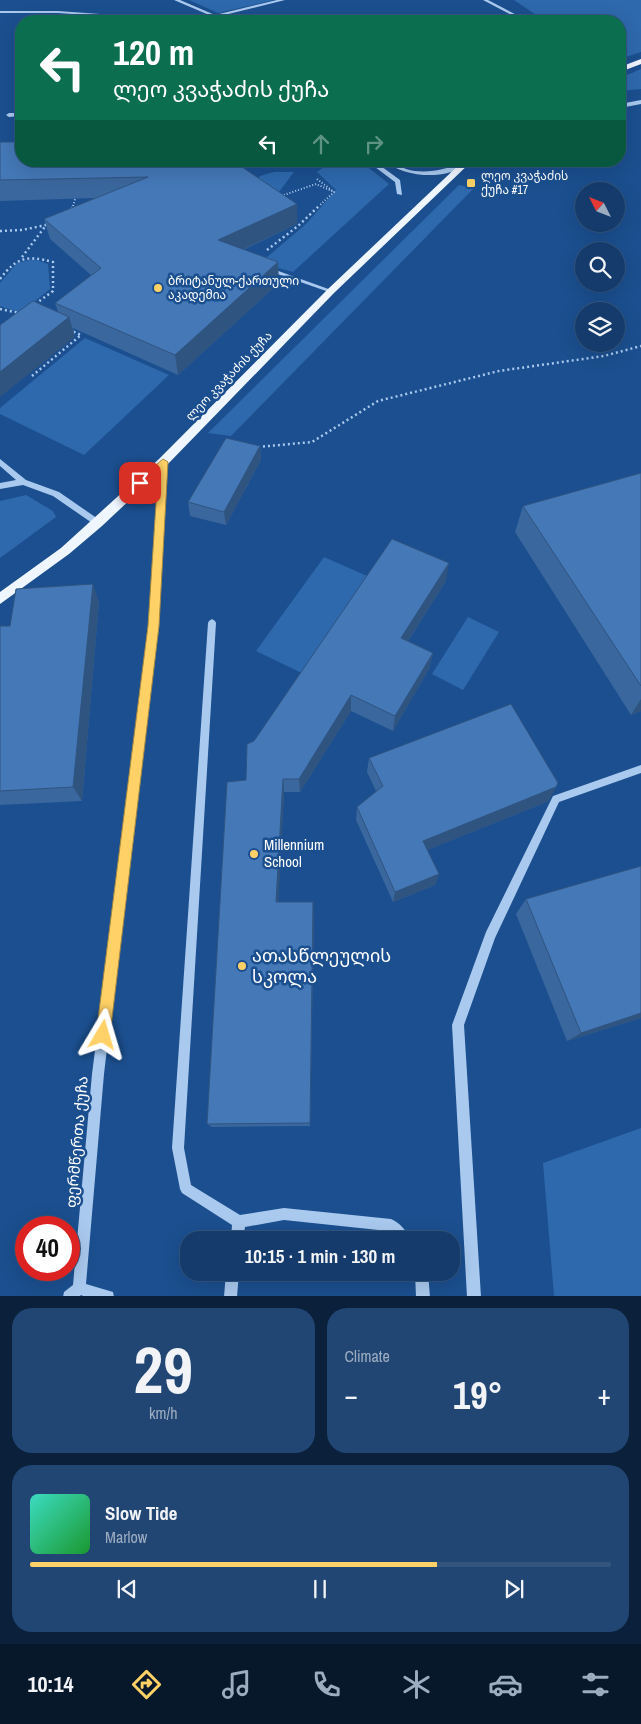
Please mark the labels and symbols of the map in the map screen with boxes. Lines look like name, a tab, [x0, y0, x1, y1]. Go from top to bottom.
place label: ლეო კვაჭაძის ქუჩა #17	[481, 168, 568, 198]
marker: ლეო კვაჭაძის ქუჩა #17	[465, 177, 477, 189]
north arrow	[575, 182, 625, 232]
place label: ბრიტანულ-ქართული აკადემია	[168, 273, 299, 303]
marker: ბრიტანულ-ქართული აკადემია	[152, 282, 164, 294]
street label: ლეო კვაჭაძის ქუჩა	[182, 328, 276, 424]
pin	[119, 462, 161, 504]
place label: Millennium School	[264, 834, 324, 872]
marker: Millennium School	[248, 848, 260, 860]
place label: ათასწლეულის სკოლა	[252, 943, 391, 989]
marker: ათასწლეულის სკოლა	[236, 960, 248, 972]
position arrow	[76, 1008, 128, 1060]
street label: ფერმწერთა ქუჩა	[60, 1075, 93, 1209]
speed limit sign: 40	[15, 1216, 80, 1281]

